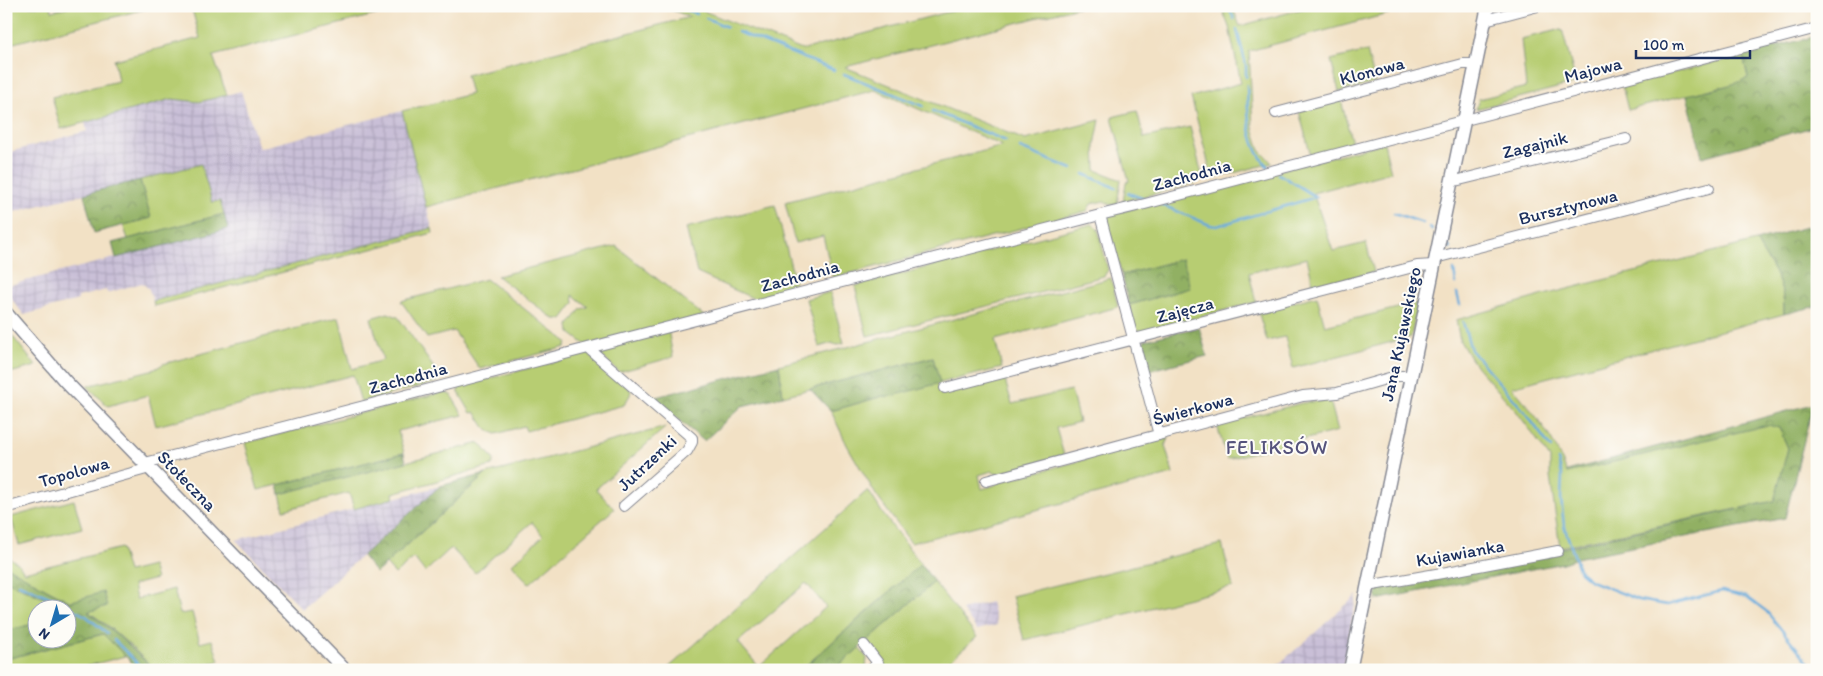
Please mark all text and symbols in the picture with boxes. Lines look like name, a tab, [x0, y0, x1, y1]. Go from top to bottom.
scale bar	[1636, 28, 1749, 60]
text: 100 m	[1643, 36, 1685, 54]
street label: Klonowa	[1337, 52, 1407, 90]
street label: Majowa	[1562, 52, 1625, 88]
street label: Zagajnik	[1500, 126, 1570, 164]
street label: Zachodnia	[1150, 154, 1234, 196]
street label: Bursztynowa	[1516, 184, 1620, 230]
street label: Zachodnia	[758, 255, 842, 297]
street label: Jana Kujawskiego	[1376, 265, 1426, 403]
street label: Zajęcza	[1154, 292, 1216, 328]
street label: Zachodnia	[366, 357, 450, 399]
street label: Świerkowa	[1150, 388, 1236, 430]
street label: Jutrzenki	[613, 430, 681, 496]
district label: FELIKSÓW	[1226, 435, 1328, 459]
street label: Stołeczna	[153, 446, 222, 516]
street label: Topolowa	[36, 451, 112, 493]
street label: Kujawianka	[1414, 534, 1506, 572]
north arrow	[28, 598, 78, 648]
text: N	[35, 624, 53, 643]

